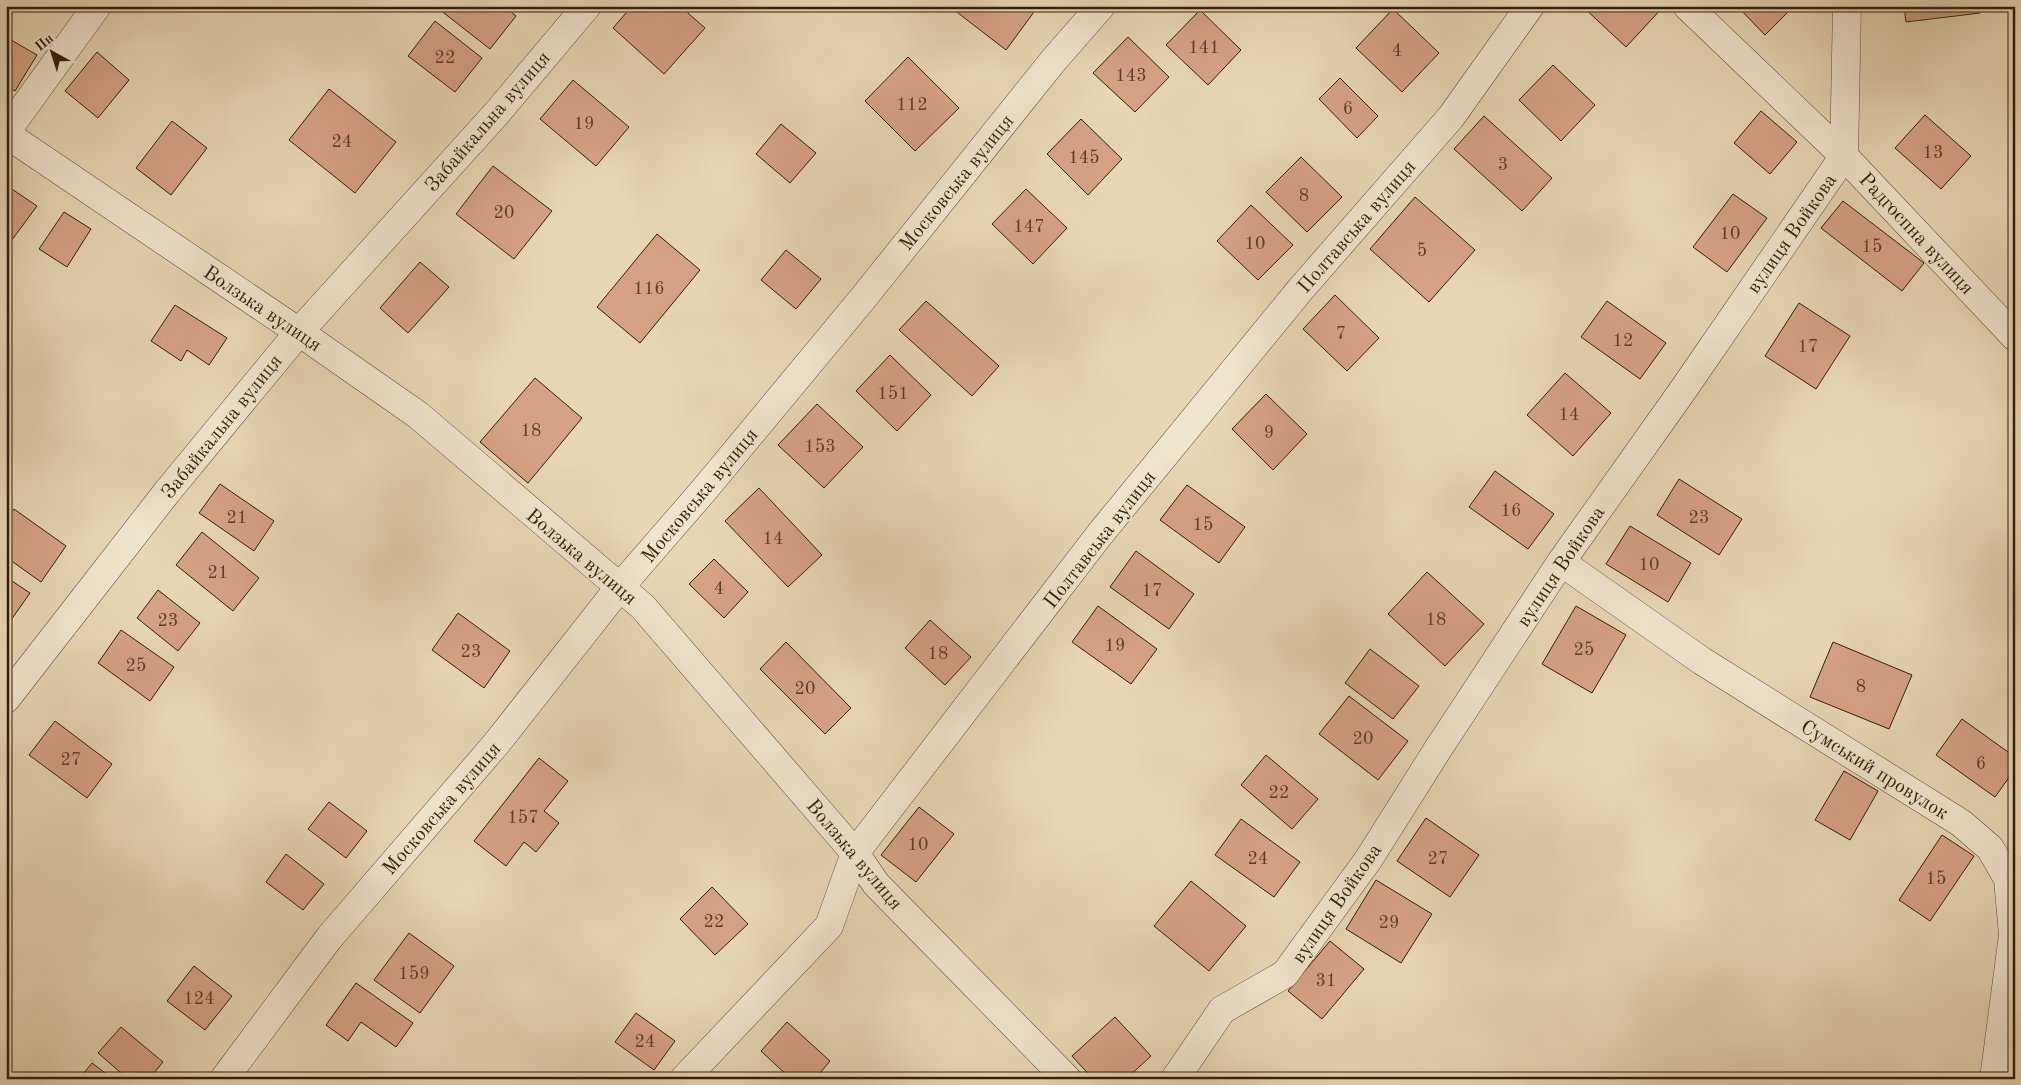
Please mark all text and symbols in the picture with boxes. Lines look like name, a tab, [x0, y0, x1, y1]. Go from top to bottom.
north arrow	[28, 28, 78, 78]
text: Пн	[33, 31, 56, 54]
house number: 141	[1188, 39, 1220, 57]
house number: 4	[1392, 42, 1402, 60]
street label: Забайкальна вулиця	[422, 48, 555, 196]
house number: 22	[435, 49, 455, 67]
house number: 143	[1115, 67, 1147, 85]
house number: 112	[896, 96, 928, 114]
house number: 6	[1343, 100, 1353, 118]
street label: Московська вулиця	[897, 111, 1018, 255]
house number: 19	[574, 115, 594, 133]
house number: 24	[332, 133, 352, 151]
house number: 13	[1923, 144, 1943, 162]
house number: 145	[1068, 149, 1100, 167]
house number: 3	[1498, 156, 1508, 174]
street label: Полтавська вулиця	[1295, 157, 1420, 297]
street label: Радгоспна вулиця	[1854, 170, 1977, 299]
street label: вулиця Войкова	[1744, 171, 1841, 298]
house number: 8	[1299, 187, 1309, 205]
house number: 20	[494, 204, 514, 222]
house number: 147	[1013, 218, 1045, 236]
house number: 10	[1720, 225, 1740, 243]
house number: 10	[1245, 235, 1265, 253]
house number: 15	[1862, 238, 1882, 256]
house number: 5	[1417, 242, 1427, 260]
street label: Волзька вулиця	[199, 263, 324, 356]
house number: 116	[633, 280, 665, 298]
house number: 7	[1336, 325, 1346, 343]
house number: 12	[1613, 332, 1633, 350]
house number: 17	[1798, 338, 1818, 356]
street label: Забайкальна вулиця	[158, 351, 287, 503]
house number: 151	[877, 385, 909, 403]
house number: 14	[1559, 406, 1579, 424]
house number: 18	[521, 422, 541, 440]
house number: 9	[1264, 424, 1274, 442]
street label: Московська вулиця	[639, 425, 762, 567]
house number: 153	[804, 438, 836, 456]
street label: Полтавська вулиця	[1041, 468, 1160, 613]
house number: 16	[1501, 502, 1521, 520]
street label: вулиця Войкова	[1514, 503, 1609, 631]
street label: Волзька вулиця	[522, 506, 640, 609]
house number: 21	[227, 509, 247, 527]
house number: 23	[1689, 509, 1709, 527]
house number: 15	[1193, 516, 1213, 534]
house number: 14	[763, 530, 783, 548]
house number: 10	[1639, 556, 1659, 574]
house number: 21	[208, 564, 228, 582]
house number: 4	[714, 580, 724, 598]
house number: 17	[1142, 582, 1162, 600]
house number: 18	[1426, 611, 1446, 629]
house number: 23	[158, 612, 178, 630]
house number: 19	[1105, 637, 1125, 655]
house number: 25	[1574, 641, 1594, 659]
house number: 23	[461, 643, 481, 661]
house number: 18	[928, 645, 948, 663]
house number: 25	[126, 657, 146, 675]
house number: 8	[1856, 678, 1866, 696]
house number: 20	[795, 680, 815, 698]
street label: Сумський провулок	[1797, 717, 1951, 824]
house number: 20	[1353, 730, 1373, 748]
street label: Московська вулиця	[380, 739, 505, 880]
house number: 27	[61, 751, 81, 769]
house number: 6	[1976, 755, 1986, 773]
house number: 22	[1269, 784, 1289, 802]
street label: Волзька вулиця	[802, 796, 905, 914]
house number: 157	[507, 809, 539, 827]
house number: 10	[908, 836, 928, 854]
street label: вулиця Войкова	[1289, 841, 1386, 968]
house number: 24	[1248, 850, 1268, 868]
house number: 27	[1428, 850, 1448, 868]
house number: 15	[1926, 870, 1946, 888]
house number: 22	[704, 913, 724, 931]
house number: 29	[1379, 914, 1399, 932]
house number: 159	[398, 965, 430, 983]
house number: 31	[1316, 972, 1336, 990]
house number: 124	[183, 990, 215, 1008]
house number: 24	[635, 1033, 655, 1051]

